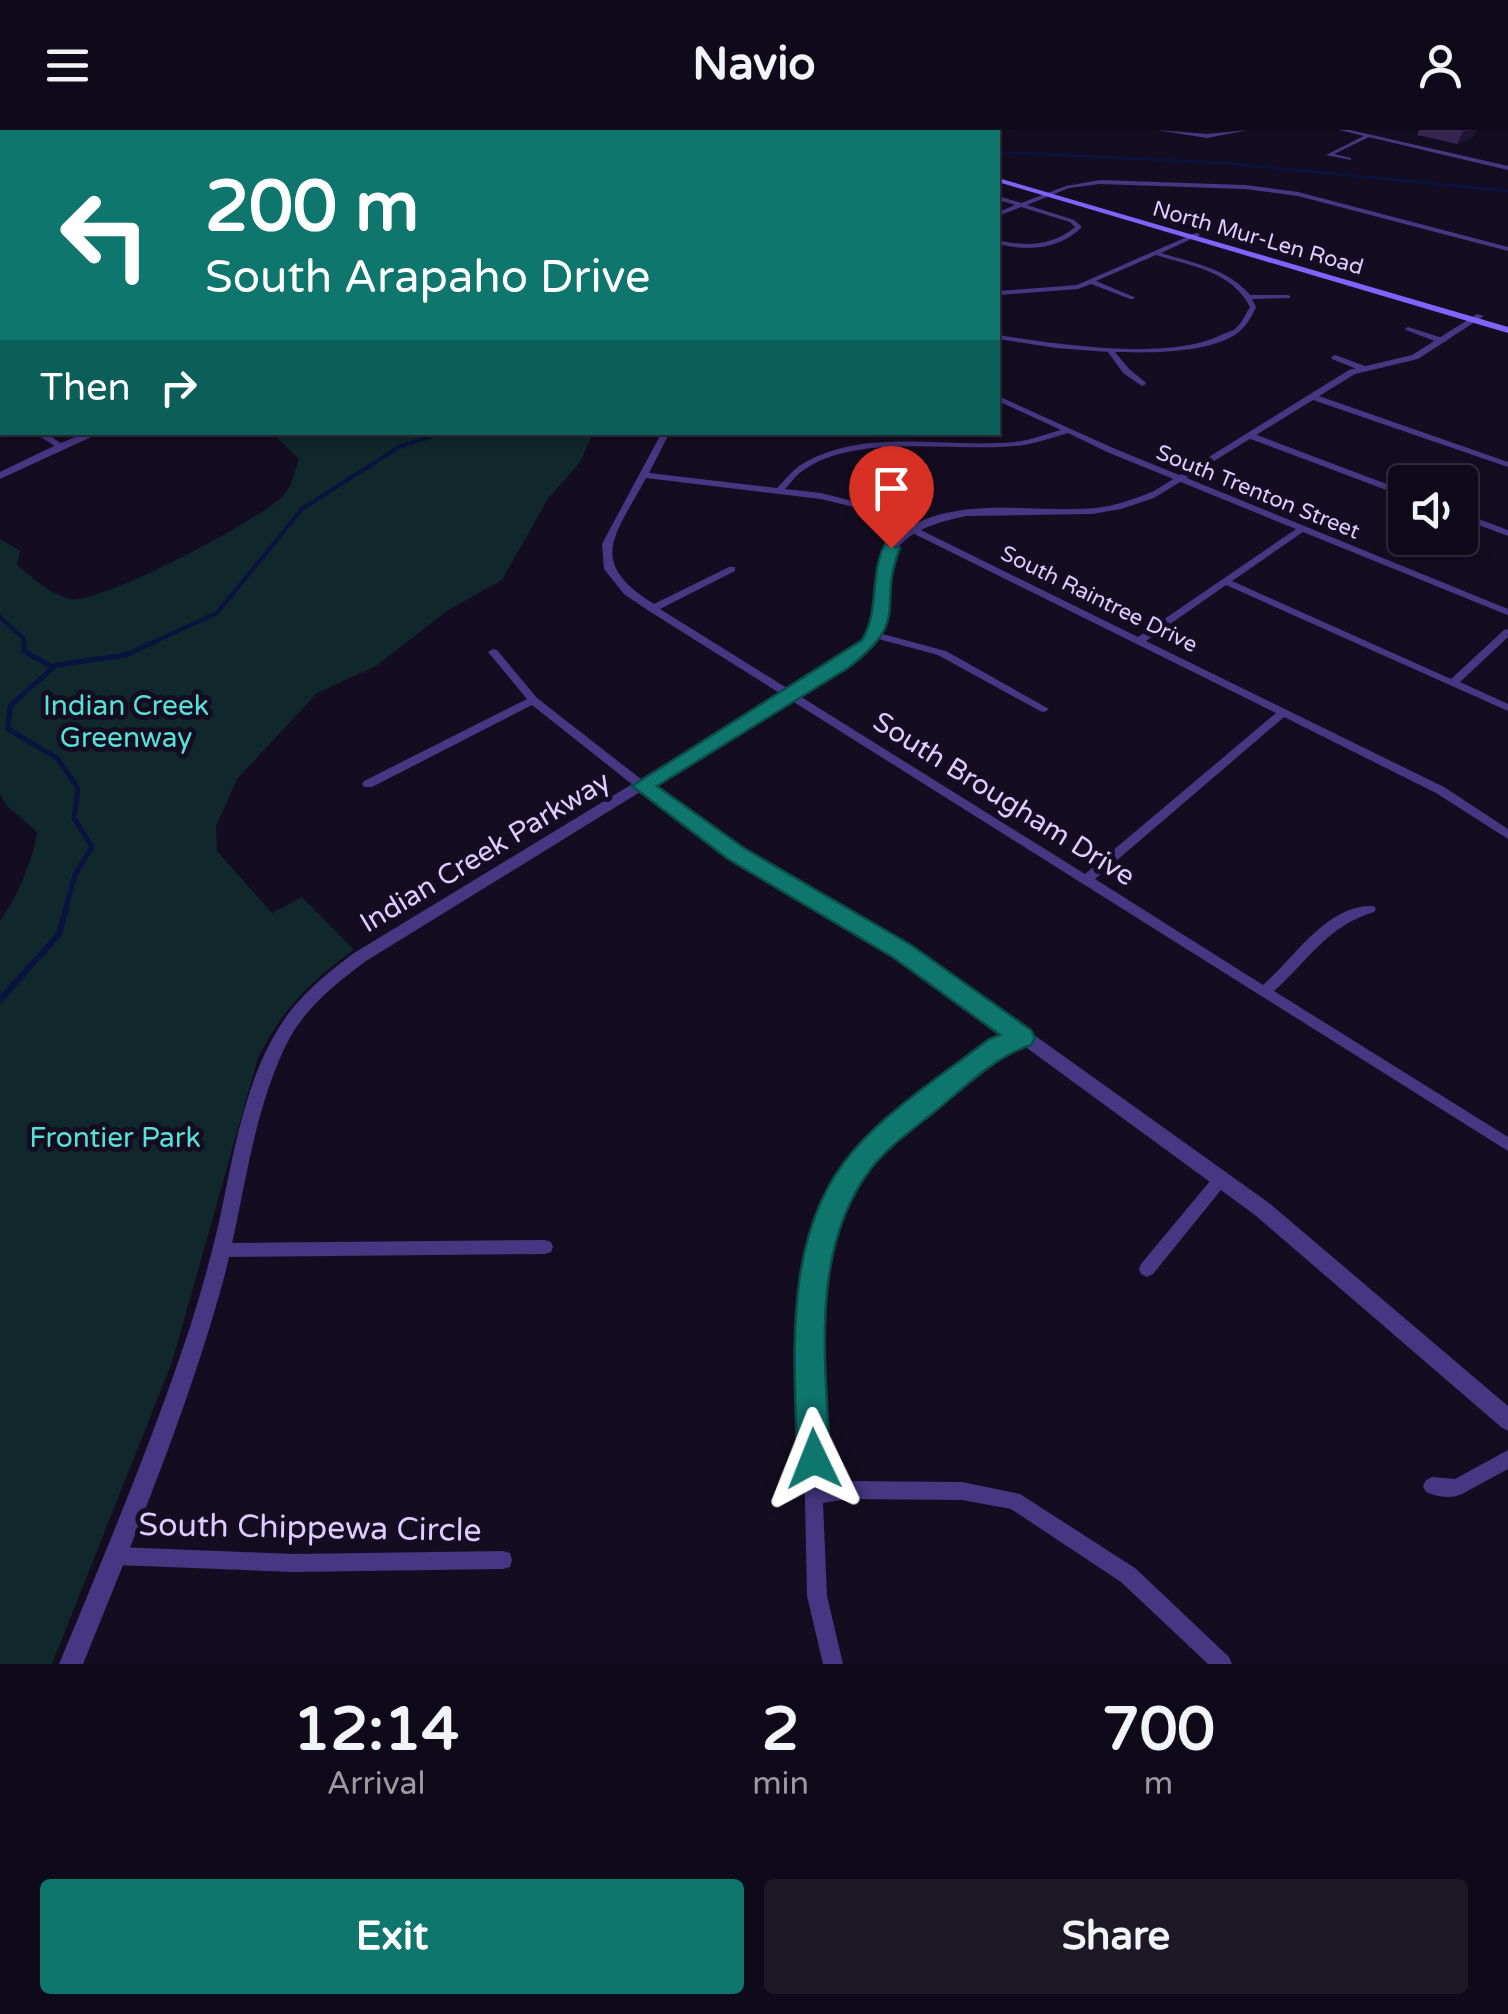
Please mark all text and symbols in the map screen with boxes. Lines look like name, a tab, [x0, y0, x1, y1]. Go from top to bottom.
icon: menu	[40, 38, 95, 93]
text: Navio	[692, 38, 816, 92]
icon: person	[1413, 38, 1468, 93]
text: 200 m	[205, 166, 419, 250]
icon: left	[40, 170, 170, 300]
street label: North Mur-Len Road	[1150, 195, 1366, 281]
text: South Arapaho Drive	[205, 251, 651, 305]
icon: right	[151, 360, 206, 415]
text: Then	[40, 365, 131, 411]
street label: South Trenton Street	[1152, 439, 1364, 545]
pin	[849, 446, 934, 549]
icon: arrive	[864, 461, 919, 516]
map controls	[1388, 465, 1478, 555]
button: sound	[1388, 465, 1478, 555]
street label: South Raintree Drive	[996, 540, 1202, 658]
park label: Indian Creek Greenway	[43, 689, 209, 755]
street label: South Brougham Drive	[867, 704, 1141, 894]
street label: Indian Creek Parkway	[354, 764, 616, 940]
park label: Frontier Park	[29, 1121, 201, 1155]
position arrow	[762, 1407, 866, 1511]
street label: South Chippewa Circle	[138, 1506, 482, 1550]
text: 12:14	[293, 1694, 459, 1766]
text: 2	[762, 1694, 799, 1766]
text: 700	[1102, 1694, 1215, 1766]
text: Arrival	[327, 1765, 426, 1803]
text: min	[752, 1765, 809, 1803]
text: m	[1144, 1765, 1173, 1803]
button: Exit	[40, 1879, 744, 1994]
button: Share	[764, 1879, 1468, 1994]

